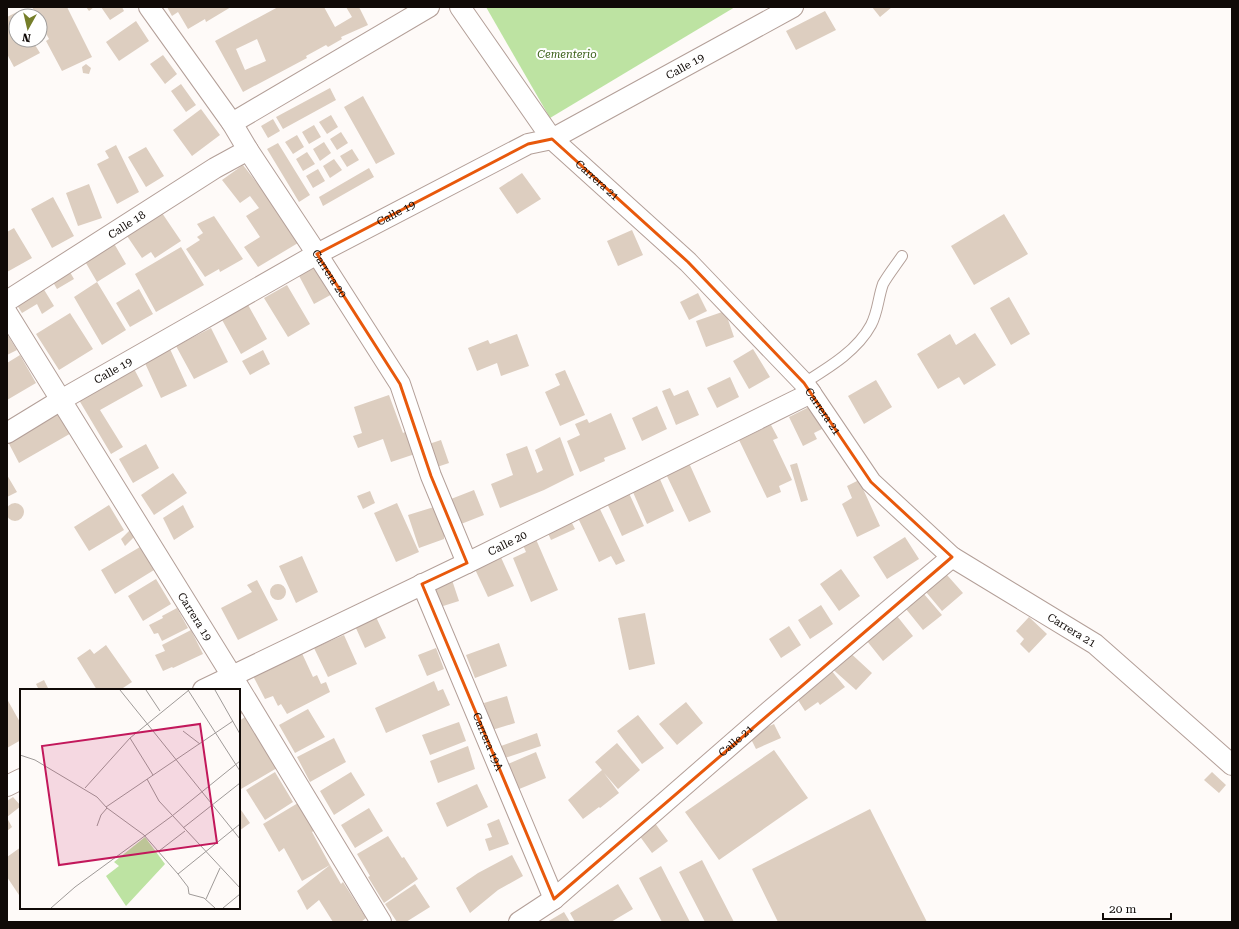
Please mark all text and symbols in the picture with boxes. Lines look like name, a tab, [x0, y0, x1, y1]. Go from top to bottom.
north arrow	[8, 8, 48, 48]
text: N	[21, 30, 32, 44]
park label: Cementerio	[537, 48, 597, 61]
street label: Calle 19	[663, 50, 706, 82]
street label: Carrera 21	[573, 157, 622, 203]
street label: Calle 19	[374, 197, 417, 228]
street label: Calle 18	[105, 208, 148, 241]
street label: Carrera 20	[309, 247, 350, 300]
street label: Calle 19	[91, 354, 134, 386]
street label: Carrera 21	[802, 385, 844, 437]
street label: Calle 20	[486, 528, 529, 558]
street label: Carrera 19	[175, 590, 215, 643]
street label: Carrera 21	[1045, 610, 1098, 650]
inset map	[20, 689, 240, 909]
street label: Carrera 19A	[470, 711, 506, 773]
street label: Calle 21	[716, 722, 756, 759]
scale bar	[1103, 895, 1171, 921]
text: 20 m	[1109, 902, 1136, 916]

